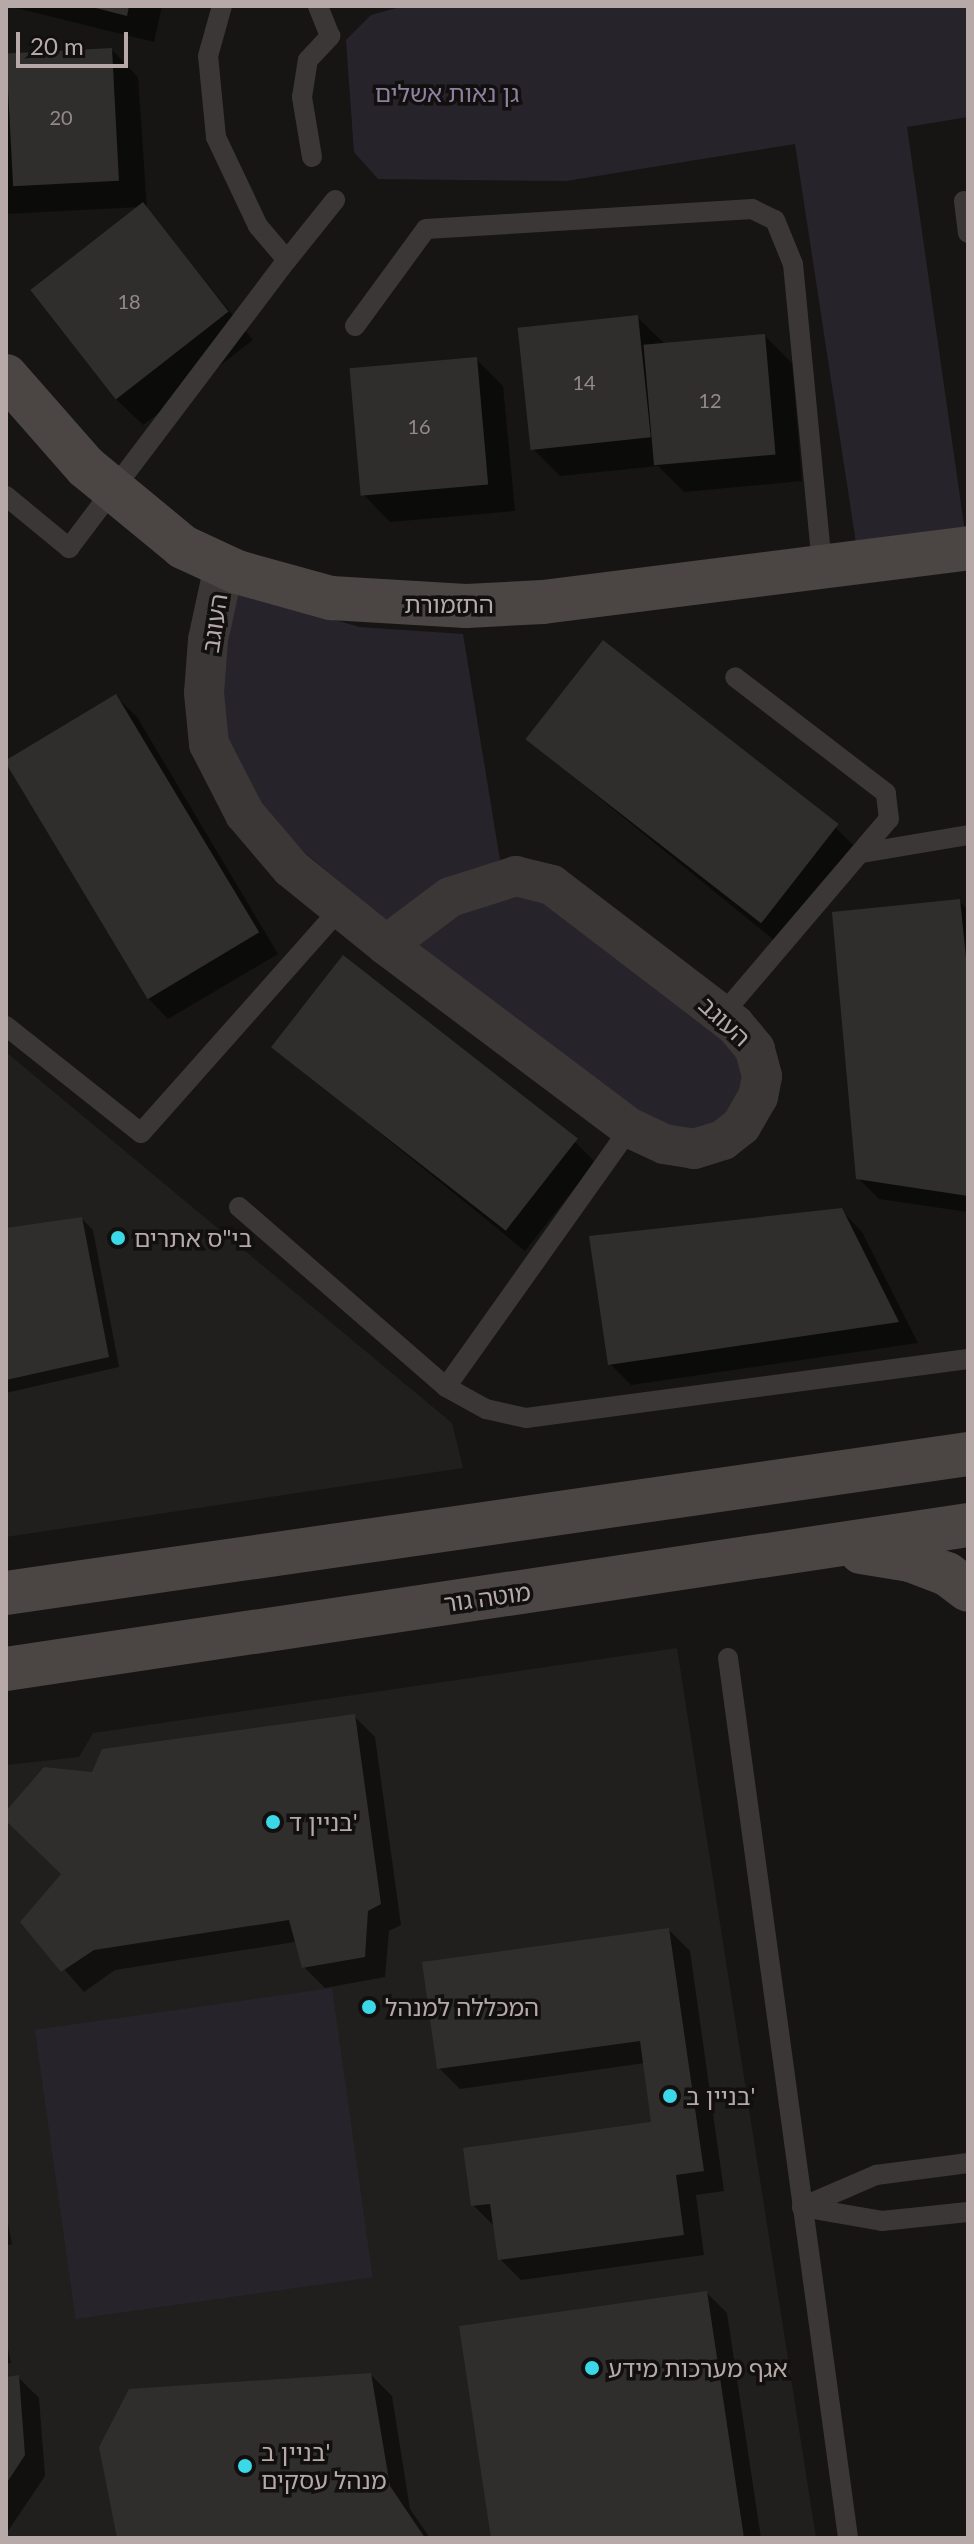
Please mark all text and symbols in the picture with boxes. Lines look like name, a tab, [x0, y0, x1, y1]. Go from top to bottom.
scale bar	[20, 16, 132, 66]
text: 20 m	[30, 31, 84, 60]
park label: גן נאות אשלים	[375, 79, 519, 107]
house number: 20	[49, 105, 73, 129]
house number: 18	[117, 289, 141, 313]
house number: 14	[572, 370, 596, 394]
house number: 12	[698, 388, 722, 412]
house number: 16	[407, 414, 431, 438]
street label: התזמורת	[404, 590, 494, 618]
street label: העוגב	[195, 591, 233, 655]
street label: העוגב	[693, 990, 757, 1052]
place label: בי"ס אתרים	[134, 1224, 252, 1252]
marker: בי"ס אתרים	[109, 1229, 127, 1247]
street label: מוטה גור	[442, 1577, 532, 1617]
place label: בניין ד'	[289, 1808, 358, 1836]
marker: בניין ד'	[264, 1813, 282, 1831]
place label: המכללה למנהל	[385, 1993, 539, 2021]
marker: המכללה למנהל	[360, 1998, 378, 2016]
place label: בניין ב'	[686, 2082, 755, 2110]
marker: בניין ב'	[661, 2087, 679, 2105]
place label: אגף מערכות מידע	[608, 2354, 788, 2382]
marker: אגף מערכות מידע	[583, 2359, 601, 2377]
place label: בניין ב' מנהל עסקים	[261, 2438, 387, 2494]
marker: בניין ב' מנהל עסקים	[236, 2457, 254, 2475]

